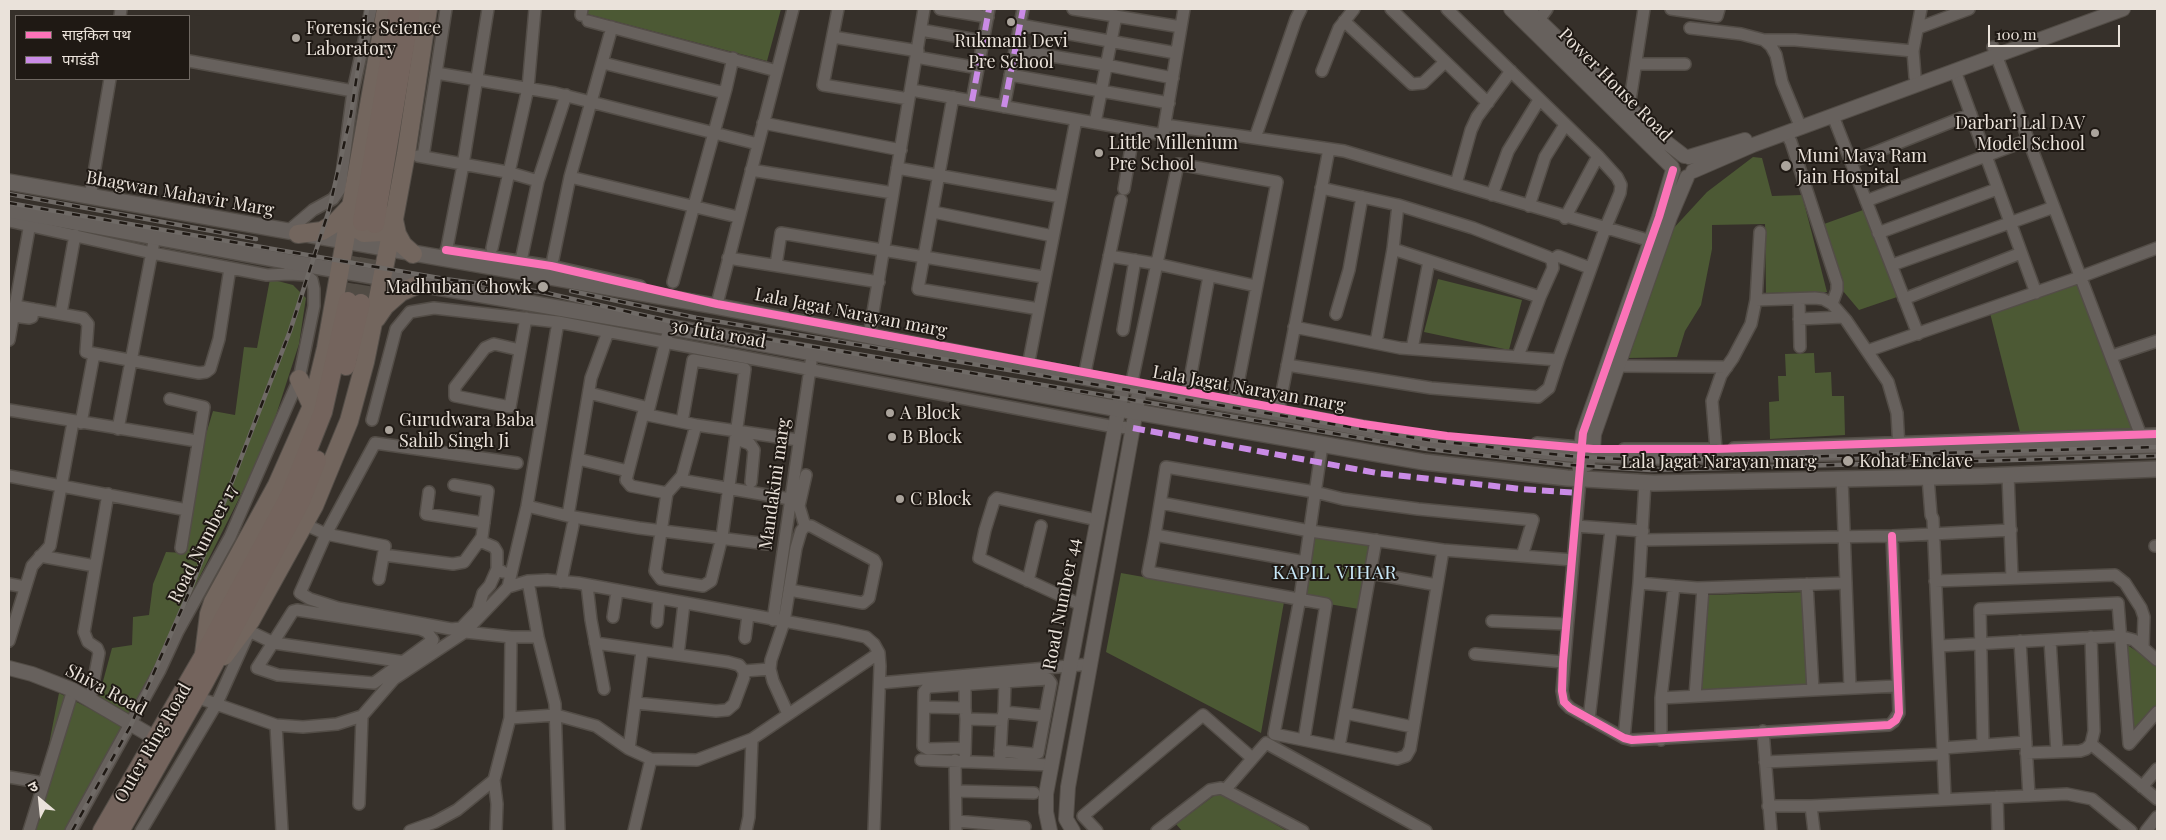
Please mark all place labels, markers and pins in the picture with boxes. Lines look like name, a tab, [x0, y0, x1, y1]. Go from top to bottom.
marker: Rukmani Devi Pre School	[1005, 16, 1017, 28]
place label: Forensic Science Laboratory	[306, 17, 441, 59]
place label: Rukmani Devi Pre School	[954, 30, 1068, 72]
marker: Forensic Science Laboratory	[290, 32, 302, 44]
place label: Darbari Lal DAV Model School	[1955, 112, 2085, 154]
marker: Darbari Lal DAV Model School	[2089, 127, 2101, 139]
place label: Little Millenium Pre School	[1109, 132, 1238, 174]
place label: Muni Maya Ram Jain Hospital	[1797, 145, 1927, 188]
marker: Little Millenium Pre School	[1093, 147, 1105, 159]
marker: Muni Maya Ram Jain Hospital	[1779, 159, 1793, 173]
place label: Madhuban Chowk	[386, 276, 532, 298]
marker: Madhuban Chowk	[536, 280, 550, 294]
place label: A Block	[900, 402, 960, 424]
marker: A Block	[884, 407, 896, 419]
place label: Gurudwara Baba Sahib Singh Ji	[399, 409, 534, 452]
marker: Gurudwara Baba Sahib Singh Ji	[383, 424, 395, 436]
place label: B Block	[902, 426, 962, 448]
marker: B Block	[886, 431, 898, 443]
place label: Kohat Enclave	[1859, 450, 1973, 472]
marker: Kohat Enclave	[1841, 454, 1855, 468]
place label: C Block	[910, 488, 971, 510]
marker: C Block	[894, 493, 906, 505]

